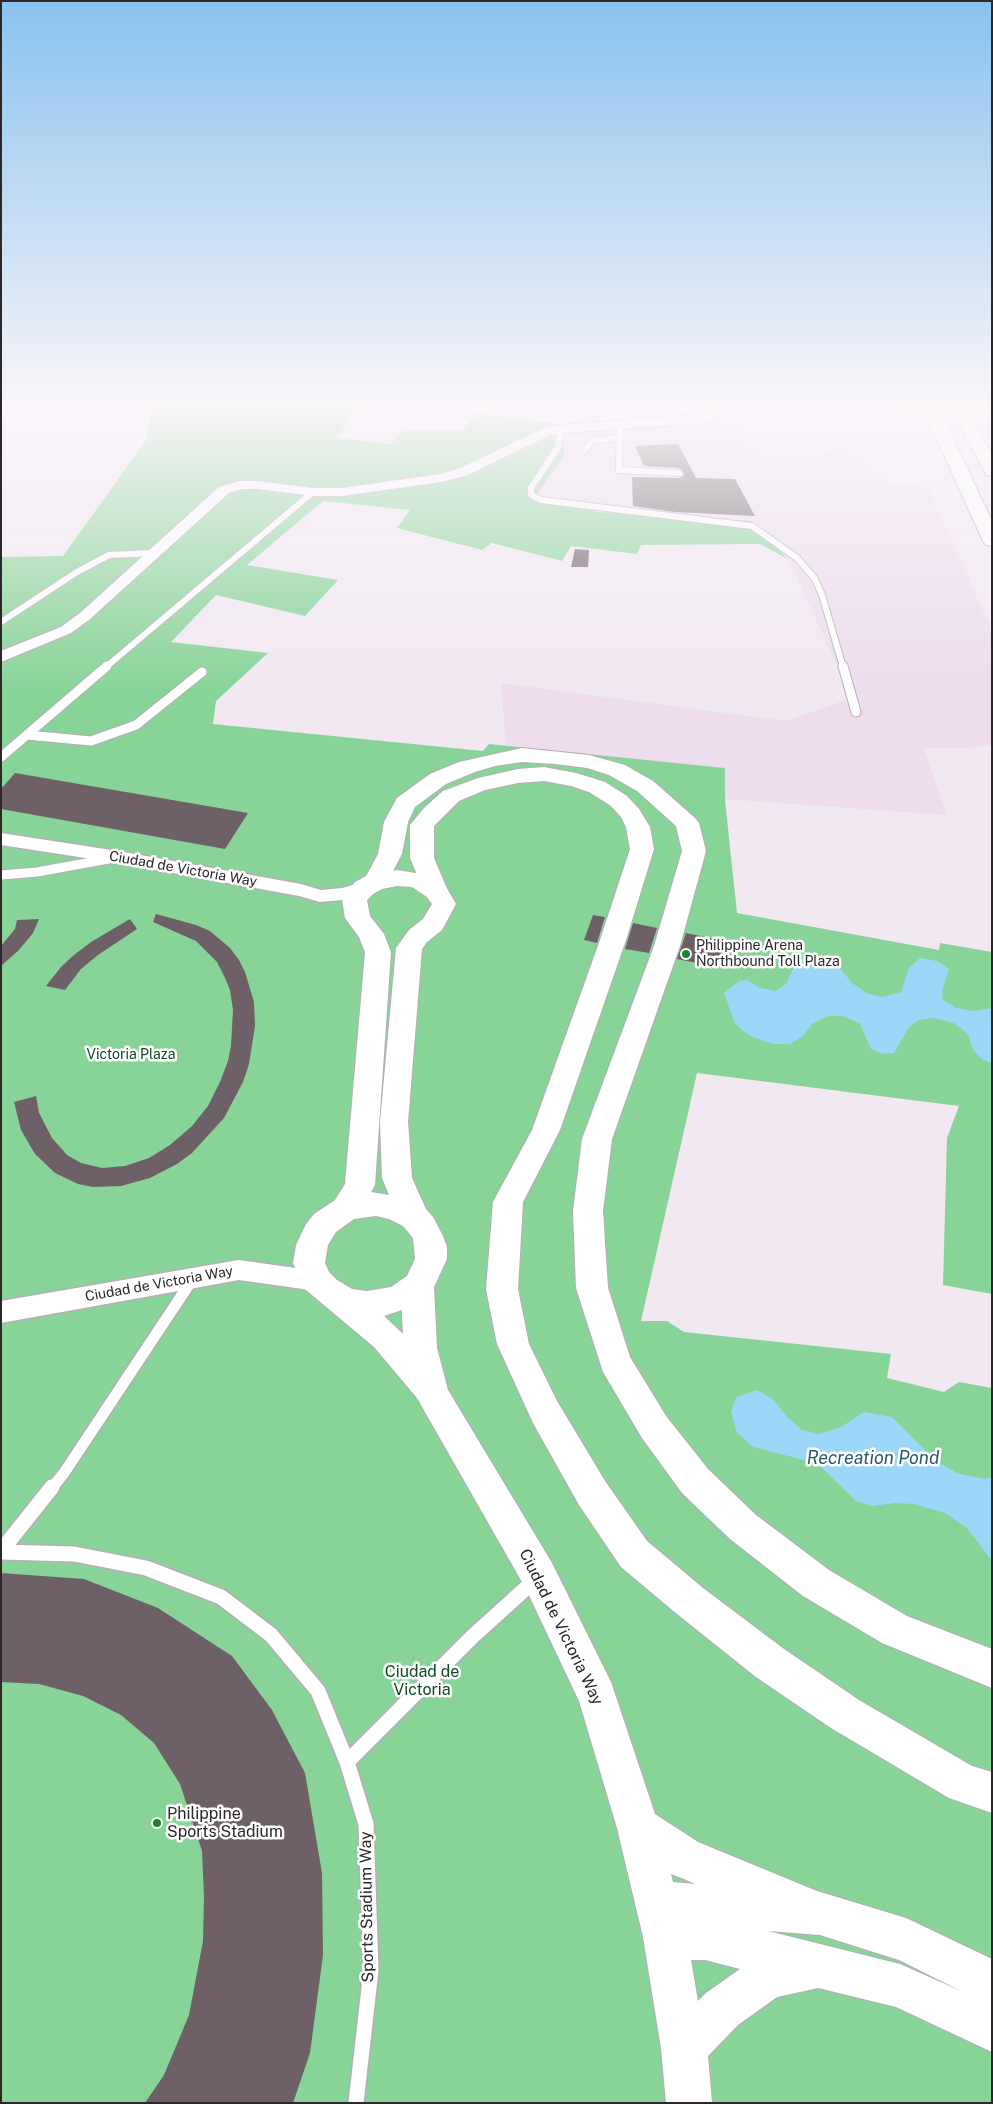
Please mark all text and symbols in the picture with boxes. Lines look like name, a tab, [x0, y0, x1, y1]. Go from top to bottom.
street label: Ciudad de Victoria Way	[108, 848, 258, 890]
place label: Philippine Arena Northbound Toll Plaza	[696, 938, 840, 970]
marker: Philippine Arena Northbound Toll Plaza	[680, 948, 692, 960]
park label: Victoria Plaza	[87, 1047, 175, 1063]
street label: Ciudad de Victoria Way	[84, 1263, 234, 1305]
water label: Recreation Pond	[807, 1447, 939, 1469]
street label: Ciudad de Victoria Way	[515, 1546, 607, 1708]
park label: Ciudad de Victoria	[385, 1662, 459, 1700]
place label: Philippine Sports Stadium	[167, 1804, 283, 1842]
marker: Philippine Sports Stadium	[151, 1817, 163, 1829]
street label: Sports Stadium Way	[356, 1831, 378, 1983]

